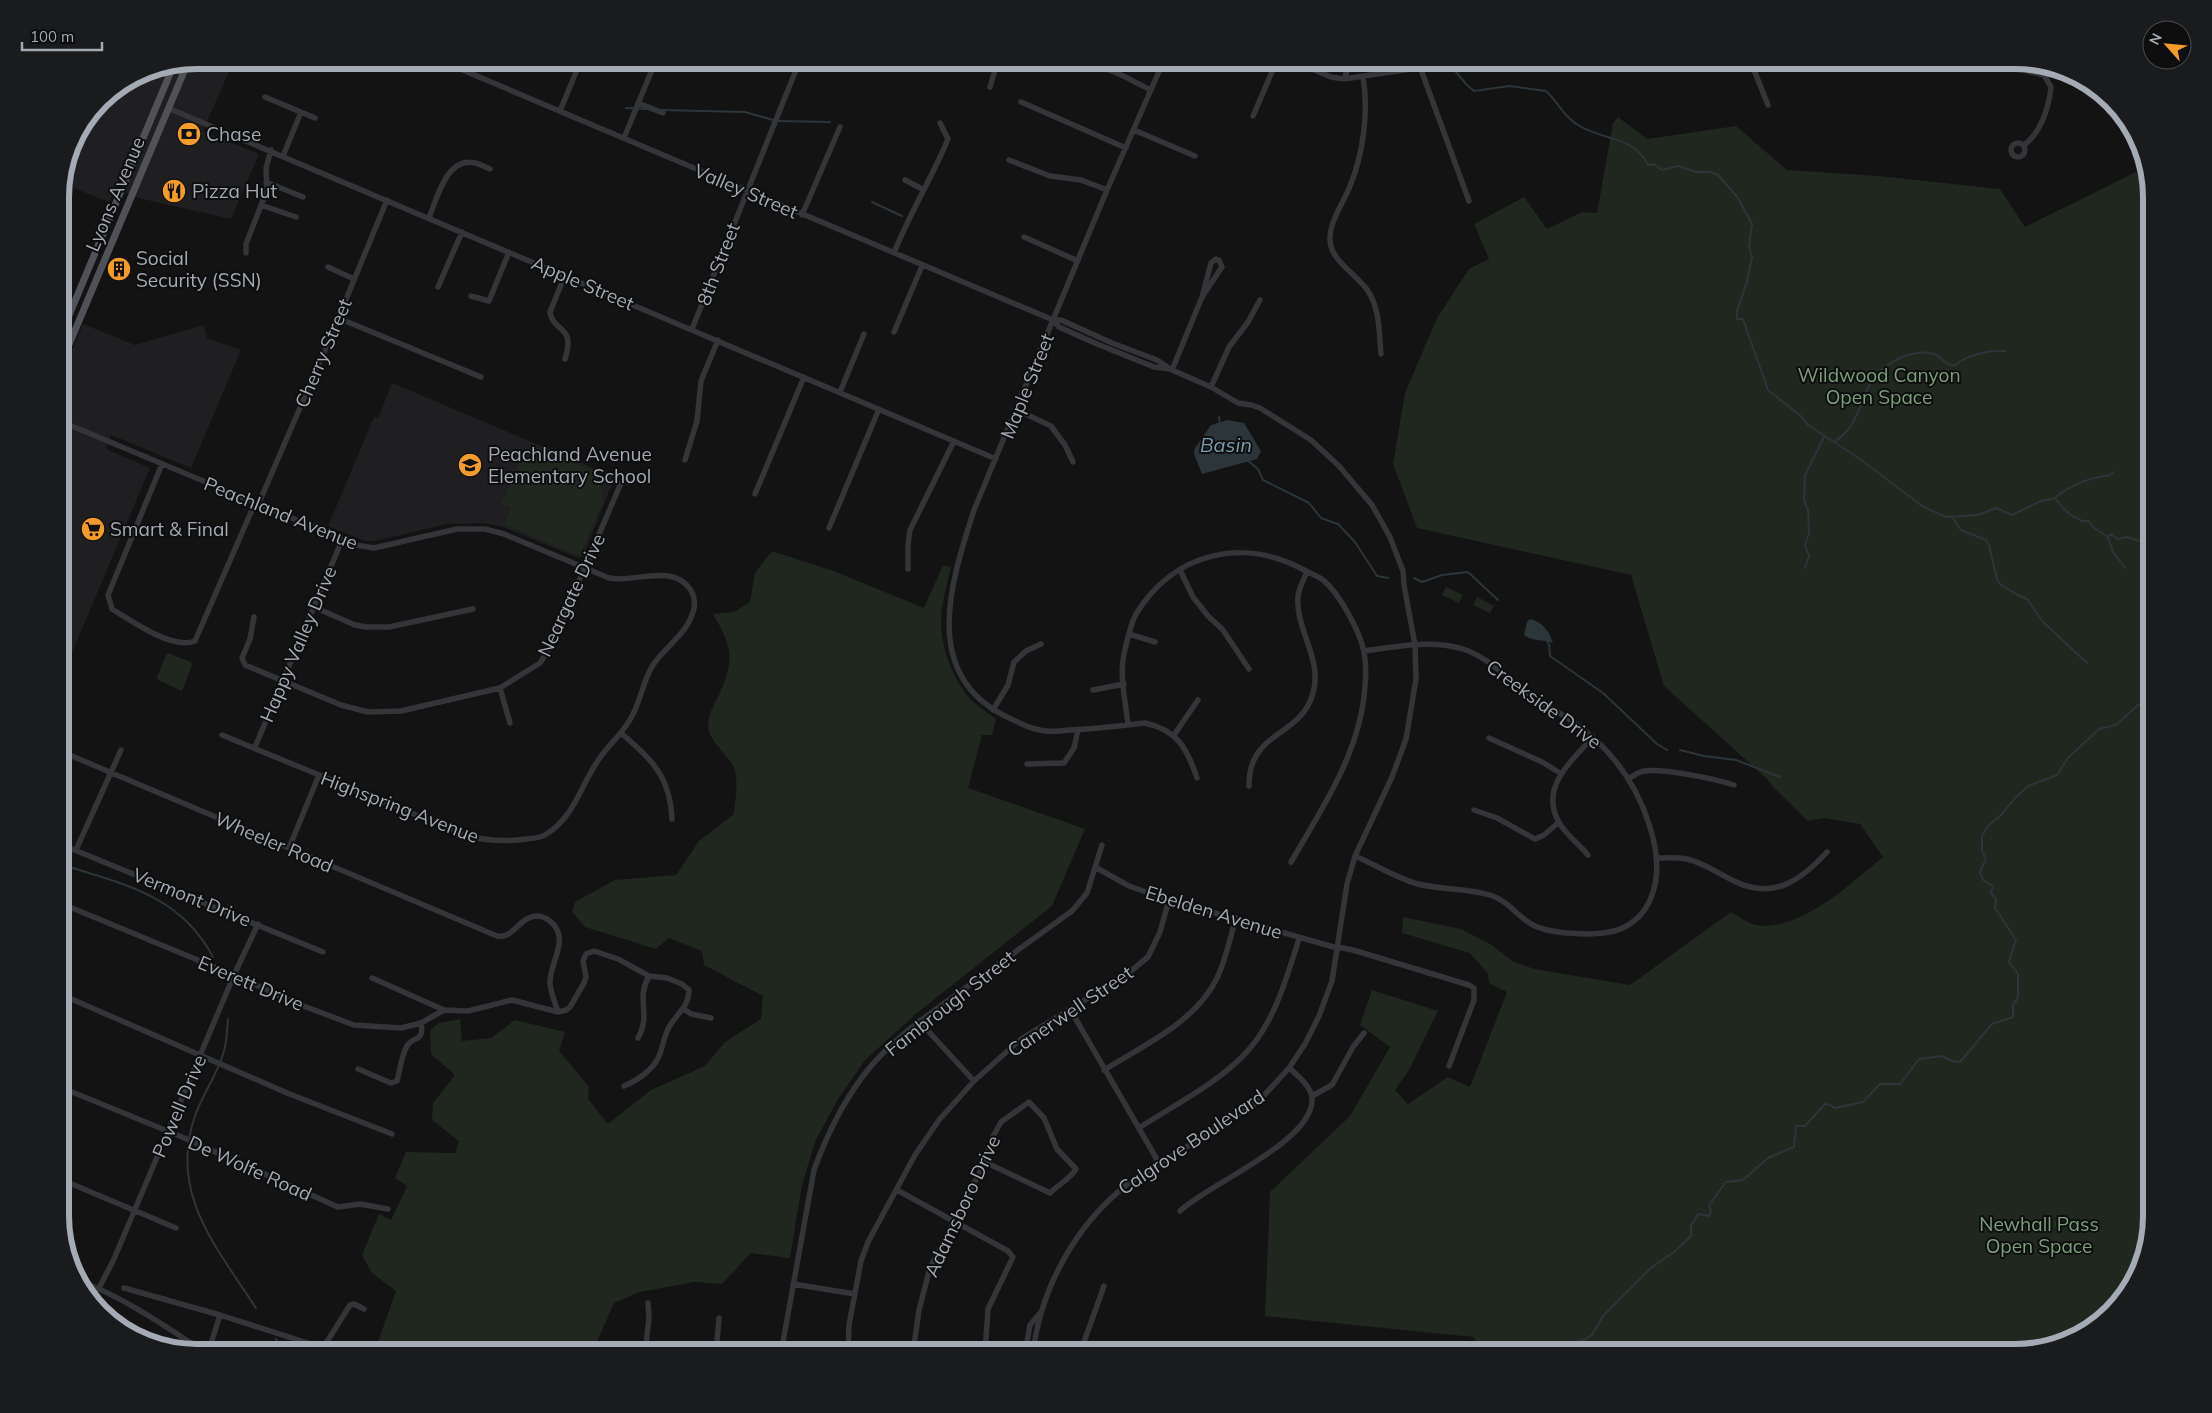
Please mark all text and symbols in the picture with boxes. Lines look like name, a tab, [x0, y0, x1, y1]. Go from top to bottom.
scale bar	[22, 20, 102, 52]
north arrow	[2142, 20, 2192, 70]
text: 100 m	[30, 27, 74, 46]
text: N	[2145, 30, 2166, 48]
bank icon: Chase	[176, 121, 202, 147]
place label: Chase	[206, 122, 261, 146]
street label: Lyons Avenue	[80, 133, 150, 255]
street label: Valley Street	[690, 158, 802, 224]
restaurant icon: Pizza Hut	[161, 178, 187, 204]
place label: Pizza Hut	[192, 179, 277, 203]
street label: 8th Street	[691, 219, 745, 309]
place label: Social Security (SSN)	[136, 246, 262, 292]
street label: Apple Street	[528, 251, 638, 316]
building icon: Social Security (SSN)	[106, 256, 132, 282]
street label: Cherry Street	[289, 294, 357, 411]
street label: Maple Street	[995, 330, 1059, 442]
park label: Wildwood Canyon Open Space	[1797, 363, 1961, 409]
water label: Basin	[1200, 432, 1252, 457]
place label: Peachland Avenue Elementary School	[488, 442, 652, 488]
school or university icon: Peachland Avenue Elementary School	[457, 452, 483, 478]
street label: Peachland Avenue	[201, 471, 361, 555]
supermarket icon: Smart & Final	[80, 516, 106, 542]
place label: Smart & Final	[110, 517, 229, 541]
street label: Neargate Drive	[532, 530, 610, 660]
street label: Happy Valley Drive	[254, 562, 342, 726]
street label: Creekside Drive	[1482, 654, 1606, 754]
street label: Highspring Avenue	[317, 766, 483, 848]
street label: Wheeler Road	[211, 806, 337, 878]
street label: Vermont Drive	[129, 862, 255, 932]
street label: Ebelden Avenue	[1143, 880, 1285, 944]
street label: Fambrough Street	[880, 945, 1020, 1061]
street label: Everett Drive	[195, 950, 307, 1016]
street label: Canerwell Street	[1003, 960, 1138, 1062]
street label: Powell Drive	[147, 1051, 211, 1161]
street label: Calgrove Boulevard	[1113, 1084, 1269, 1200]
street label: De Wolfe Road	[184, 1130, 316, 1206]
street label: Adamsboro Drive	[919, 1131, 1005, 1281]
park label: Newhall Pass Open Space	[1979, 1212, 2099, 1258]

